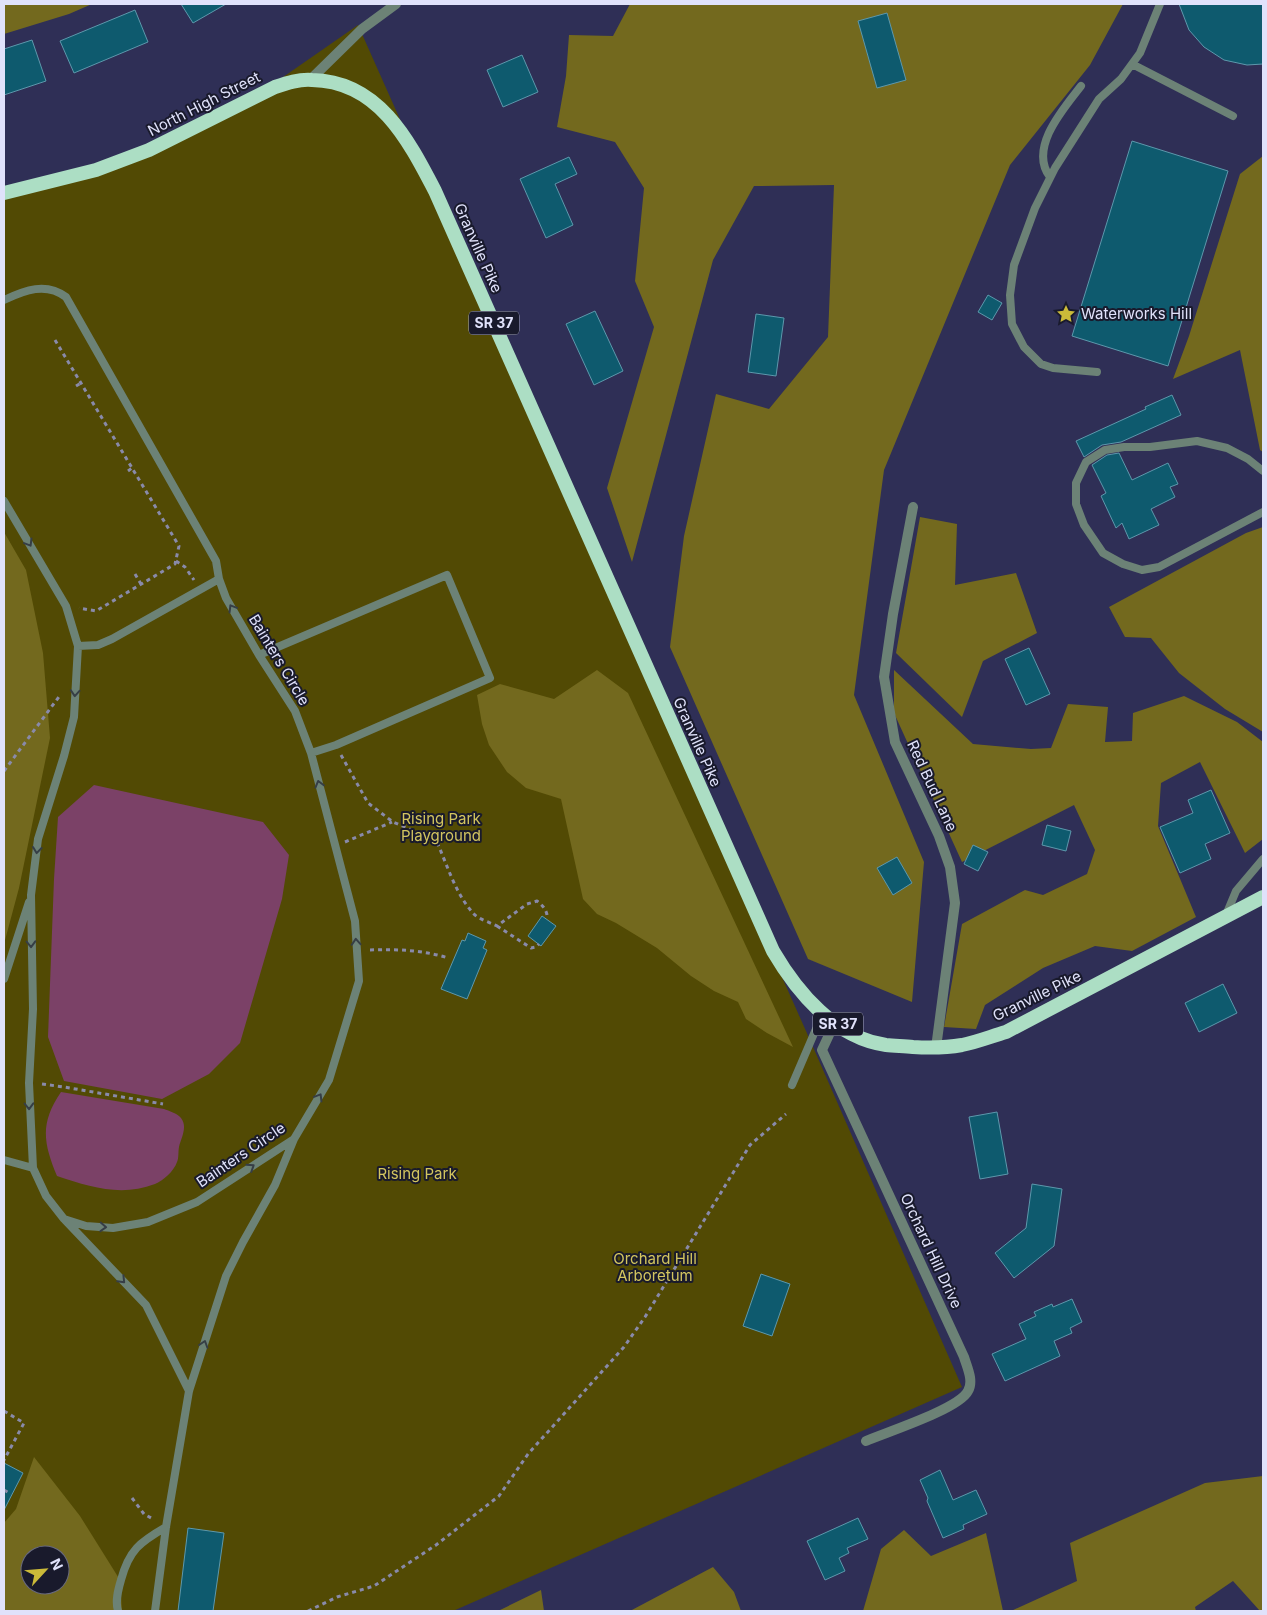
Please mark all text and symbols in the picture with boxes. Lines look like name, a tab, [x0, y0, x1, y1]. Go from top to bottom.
street label: North High Street	[144, 67, 263, 140]
street label: Granville Pike	[450, 200, 507, 296]
place icon: Waterworks Hill	[1055, 303, 1077, 325]
place label: Waterworks Hill	[1081, 304, 1192, 323]
road number: SR 37	[469, 312, 519, 334]
one-way arrow	[22, 537, 32, 546]
one-way arrow	[229, 605, 239, 614]
street label: Bainters Circle	[245, 611, 314, 709]
one-way arrow	[70, 689, 81, 697]
street label: Granville Pike	[669, 694, 726, 790]
street label: Red Bud Lane	[903, 737, 962, 834]
one-way arrow	[314, 780, 325, 788]
park label: Rising Park Playground	[401, 809, 481, 845]
one-way arrow	[32, 846, 42, 854]
one-way arrow	[351, 938, 362, 946]
one-way arrow	[26, 940, 37, 948]
street label: Granville Pike	[989, 966, 1084, 1025]
road number: SR 37	[813, 1012, 863, 1036]
one-way arrow	[313, 1094, 323, 1103]
one-way arrow	[24, 1102, 34, 1110]
street label: Bainters Circle	[193, 1118, 289, 1191]
one-way arrow	[246, 1164, 255, 1174]
park label: Rising Park	[377, 1164, 457, 1183]
street label: Orchard Hill Drive	[896, 1190, 966, 1311]
one-way arrow	[99, 1222, 107, 1233]
park label: Orchard Hill Arboretum	[613, 1249, 697, 1285]
one-way arrow	[116, 1274, 125, 1283]
one-way arrow	[199, 1341, 209, 1349]
north arrow	[20, 1545, 70, 1595]
text: N	[47, 1556, 67, 1573]

